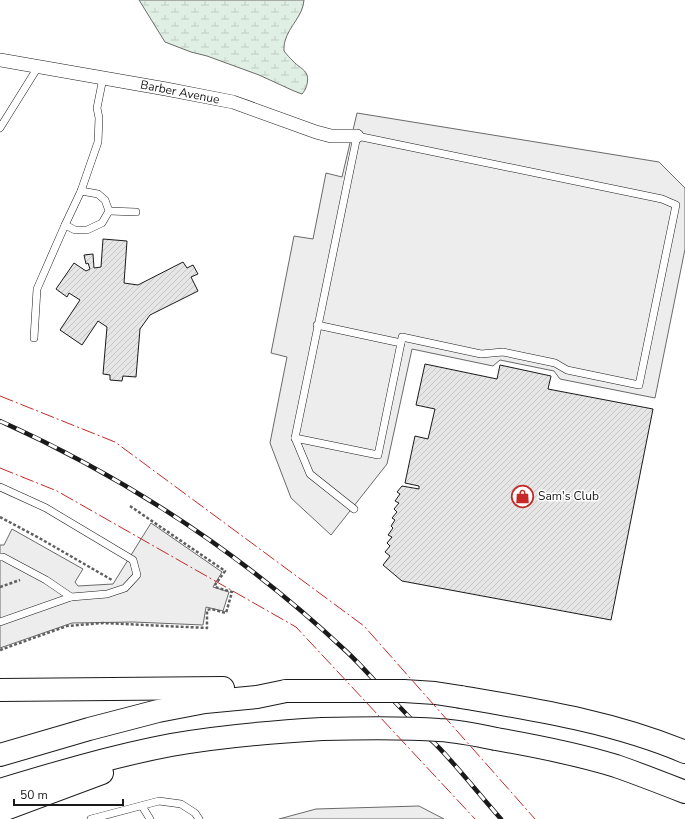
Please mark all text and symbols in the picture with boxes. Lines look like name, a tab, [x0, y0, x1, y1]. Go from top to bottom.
street label: Barber Avenue	[139, 76, 221, 108]
shop icon: Sam's Club	[510, 483, 536, 509]
place label: Sam's Club	[538, 488, 599, 504]
scale bar	[14, 781, 123, 807]
text: 50 m	[20, 787, 48, 803]

